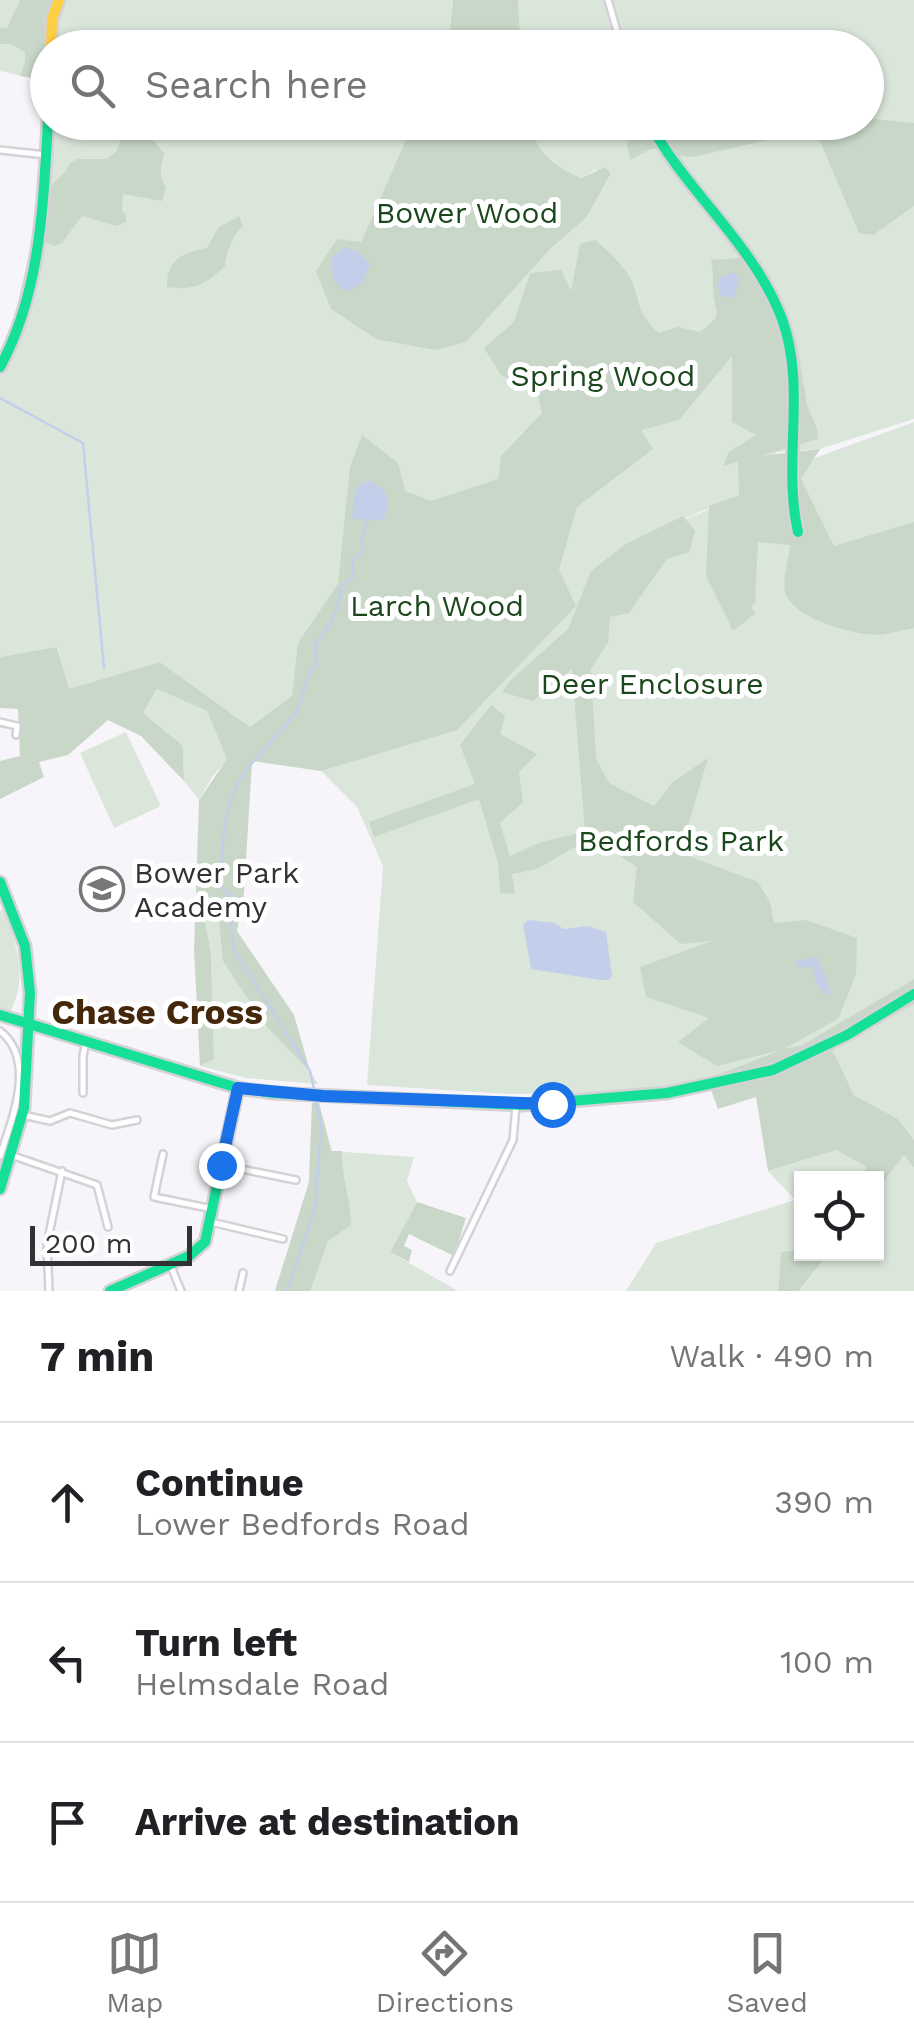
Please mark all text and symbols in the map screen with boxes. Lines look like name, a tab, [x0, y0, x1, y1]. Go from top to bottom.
search box	[30, 30, 884, 140]
icon: search	[65, 58, 120, 113]
text: Search here	[145, 63, 368, 107]
park label: Bower Wood	[376, 195, 558, 230]
park label: Spring Wood	[511, 358, 695, 393]
park label: Larch Wood	[350, 588, 524, 623]
park label: Deer Enclosure	[540, 666, 764, 701]
park label: Bedfords Park	[578, 823, 784, 858]
place label: Bower Park Academy	[134, 855, 299, 924]
school or university icon: Bower Park Academy	[79, 866, 125, 912]
district label: Chase Cross	[51, 991, 263, 1033]
route start	[530, 1082, 576, 1128]
route end	[199, 1143, 245, 1189]
map controls	[794, 1171, 884, 1261]
button: locate	[794, 1171, 884, 1261]
scale bar	[30, 1221, 192, 1266]
text: 200 m	[45, 1227, 132, 1260]
text: 7 min	[40, 1332, 154, 1381]
text: Walk · 490 m	[670, 1337, 874, 1375]
text: Continue	[135, 1461, 304, 1505]
icon: ahead	[40, 1475, 95, 1530]
text: 390 m	[774, 1483, 874, 1521]
text: Lower Bedfords Road	[135, 1505, 470, 1543]
text: Turn left	[135, 1621, 297, 1665]
icon: left	[40, 1635, 95, 1690]
text: 100 m	[780, 1643, 874, 1681]
text: Helmsdale Road	[135, 1665, 389, 1703]
icon: arrive	[40, 1795, 95, 1850]
text: Arrive at destination	[135, 1800, 520, 1844]
tab: Map	[106, 1926, 163, 2019]
tab: Directions	[376, 1926, 514, 2019]
tab: Saved	[726, 1926, 808, 2019]

